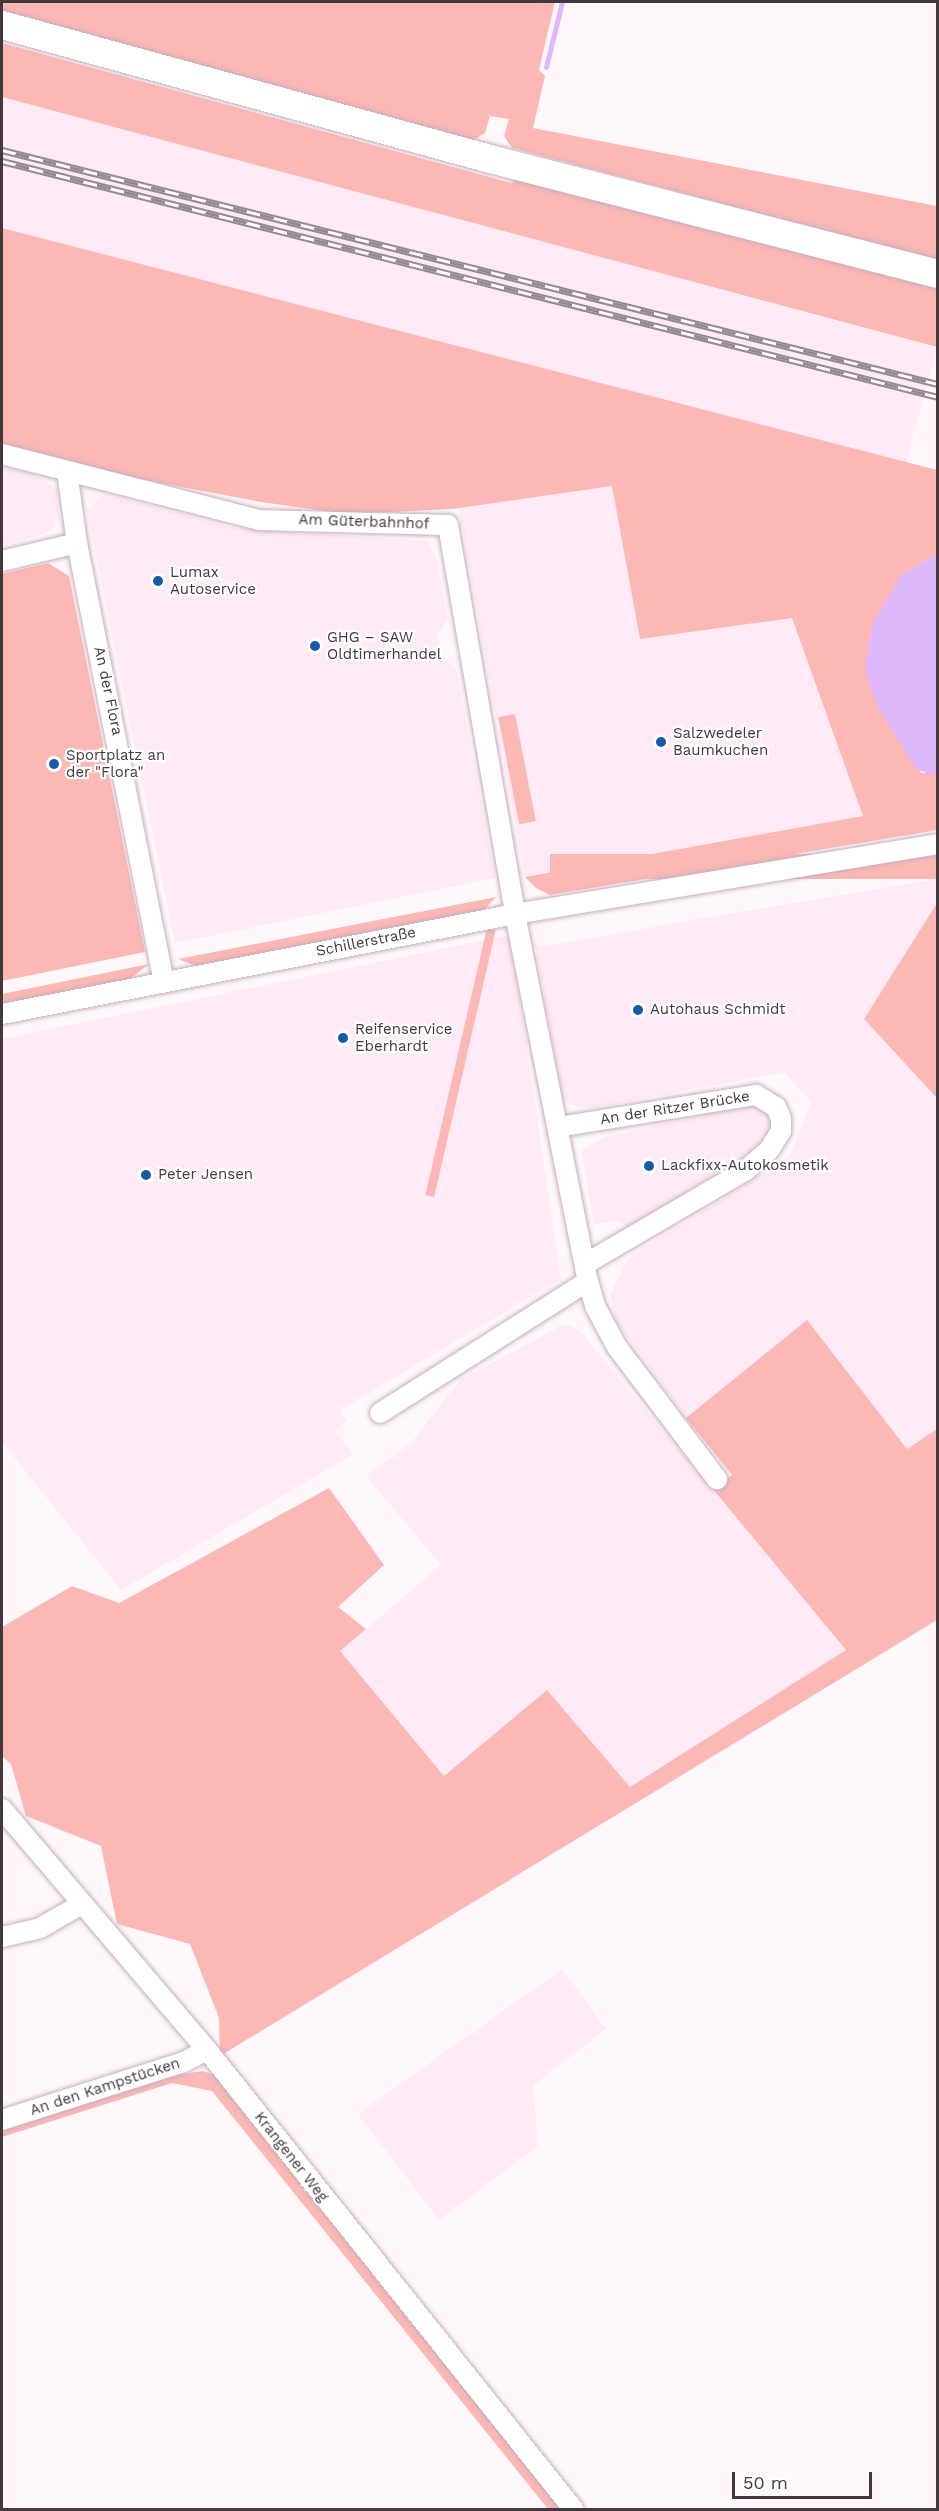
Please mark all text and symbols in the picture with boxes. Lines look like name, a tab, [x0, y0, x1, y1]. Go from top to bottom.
street label: Am Güterbahnhof	[298, 511, 430, 533]
place label: Lumax Autoservice	[170, 563, 256, 598]
marker: Lumax Autoservice	[151, 574, 165, 588]
place label: GHG – SAW Oldtimerhandel	[327, 628, 441, 663]
marker: GHG – SAW Oldtimerhandel	[308, 639, 322, 653]
street label: An der Flora	[90, 645, 126, 737]
place label: Salzwedeler Baumkuchen	[673, 724, 768, 759]
marker: Salzwedeler Baumkuchen	[654, 735, 668, 749]
place label: Sportplatz an der "Flora"	[66, 746, 165, 781]
marker: Sportplatz an der "Flora"	[47, 757, 61, 771]
street label: Schillerstraße	[314, 923, 418, 961]
place label: Autohaus Schmidt	[650, 1001, 786, 1019]
marker: Autohaus Schmidt	[631, 1003, 645, 1017]
place label: Reifenservice Eberhardt	[355, 1020, 453, 1055]
marker: Reifenservice Eberhardt	[336, 1031, 350, 1045]
street label: An der Ritzer Brücke	[599, 1087, 751, 1129]
place label: Lackfixx-Autokosmetik	[661, 1157, 829, 1175]
marker: Lackfixx-Autokosmetik	[642, 1159, 656, 1173]
place label: Peter Jensen	[158, 1166, 254, 1184]
marker: Peter Jensen	[139, 1168, 153, 1182]
street label: An den Kampstücken	[28, 2054, 182, 2120]
street label: Krangener Weg	[250, 2108, 332, 2206]
scale bar	[735, 2460, 874, 2498]
text: 50 m	[743, 2472, 788, 2493]

